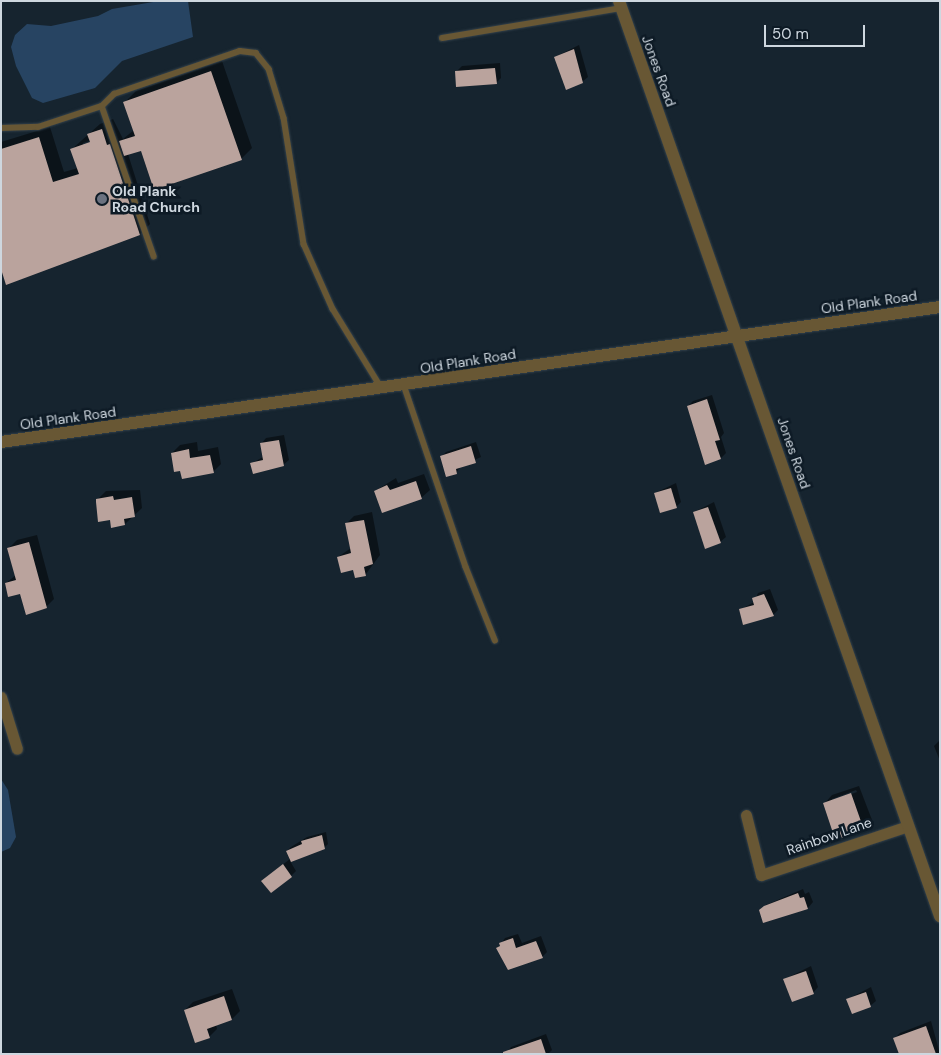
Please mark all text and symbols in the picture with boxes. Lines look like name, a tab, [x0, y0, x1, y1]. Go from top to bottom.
scale bar	[766, 15, 867, 47]
text: 50 m	[772, 24, 809, 44]
street label: Jones Road	[638, 33, 680, 109]
place label: Old Plank Road Church	[112, 183, 200, 216]
marker: Old Plank Road Church	[96, 193, 108, 205]
street label: Old Plank Road	[820, 287, 918, 317]
street label: Old Plank Road	[419, 345, 517, 377]
street label: Old Plank Road	[19, 403, 117, 433]
street label: Jones Road	[774, 415, 814, 491]
street label: Rainbow Lane	[784, 814, 874, 858]

